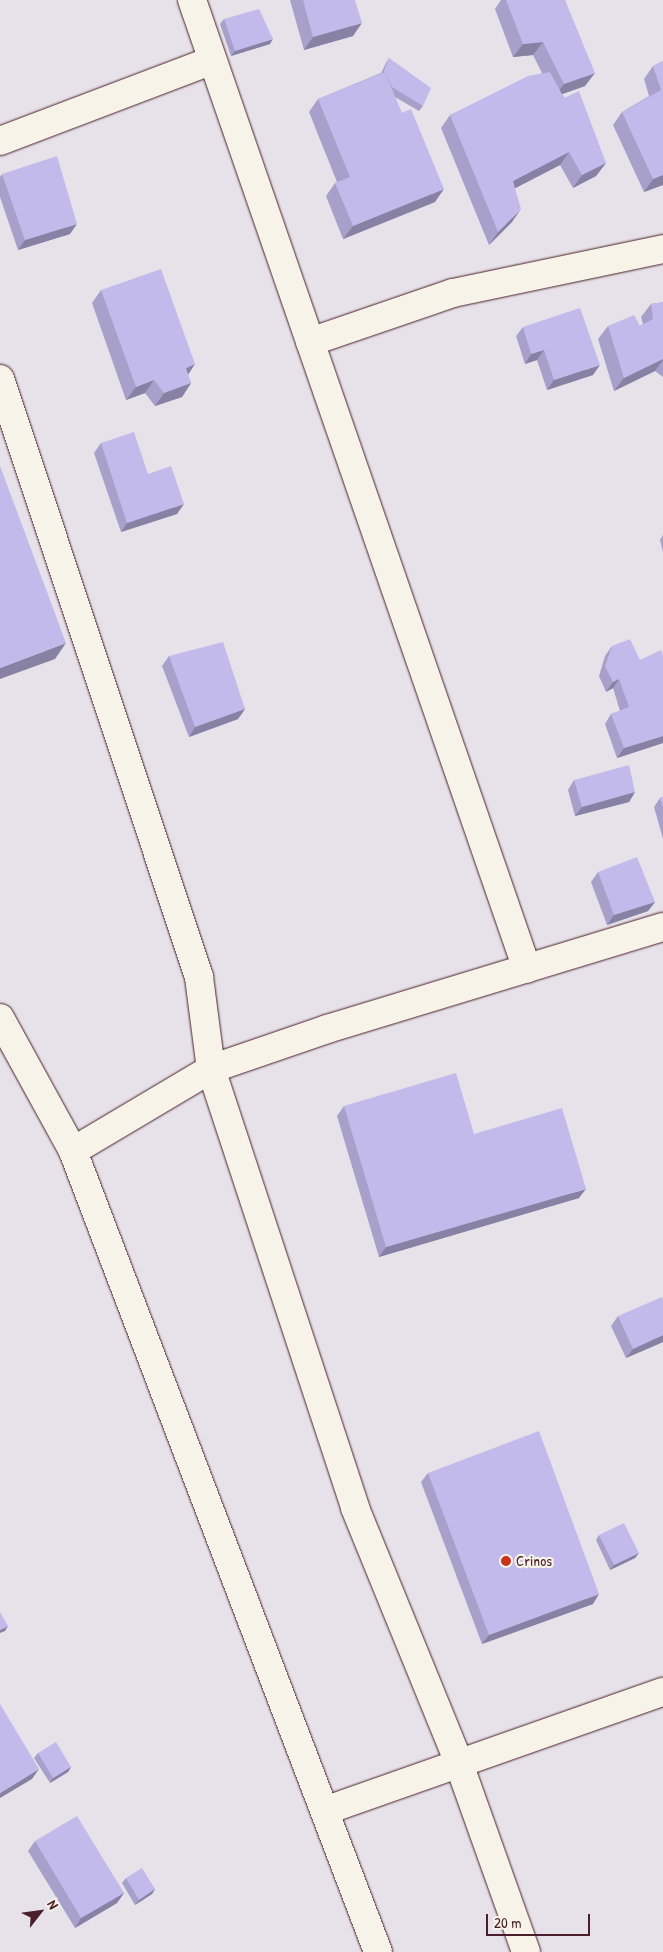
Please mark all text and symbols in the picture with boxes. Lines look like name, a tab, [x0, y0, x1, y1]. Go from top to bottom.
place label: Crinos	[516, 1552, 552, 1570]
marker: Crinos	[500, 1555, 512, 1567]
north arrow	[15, 1887, 65, 1937]
text: N	[43, 1896, 64, 1912]
scale bar	[488, 1904, 592, 1936]
text: 20 m	[494, 1912, 521, 1933]

